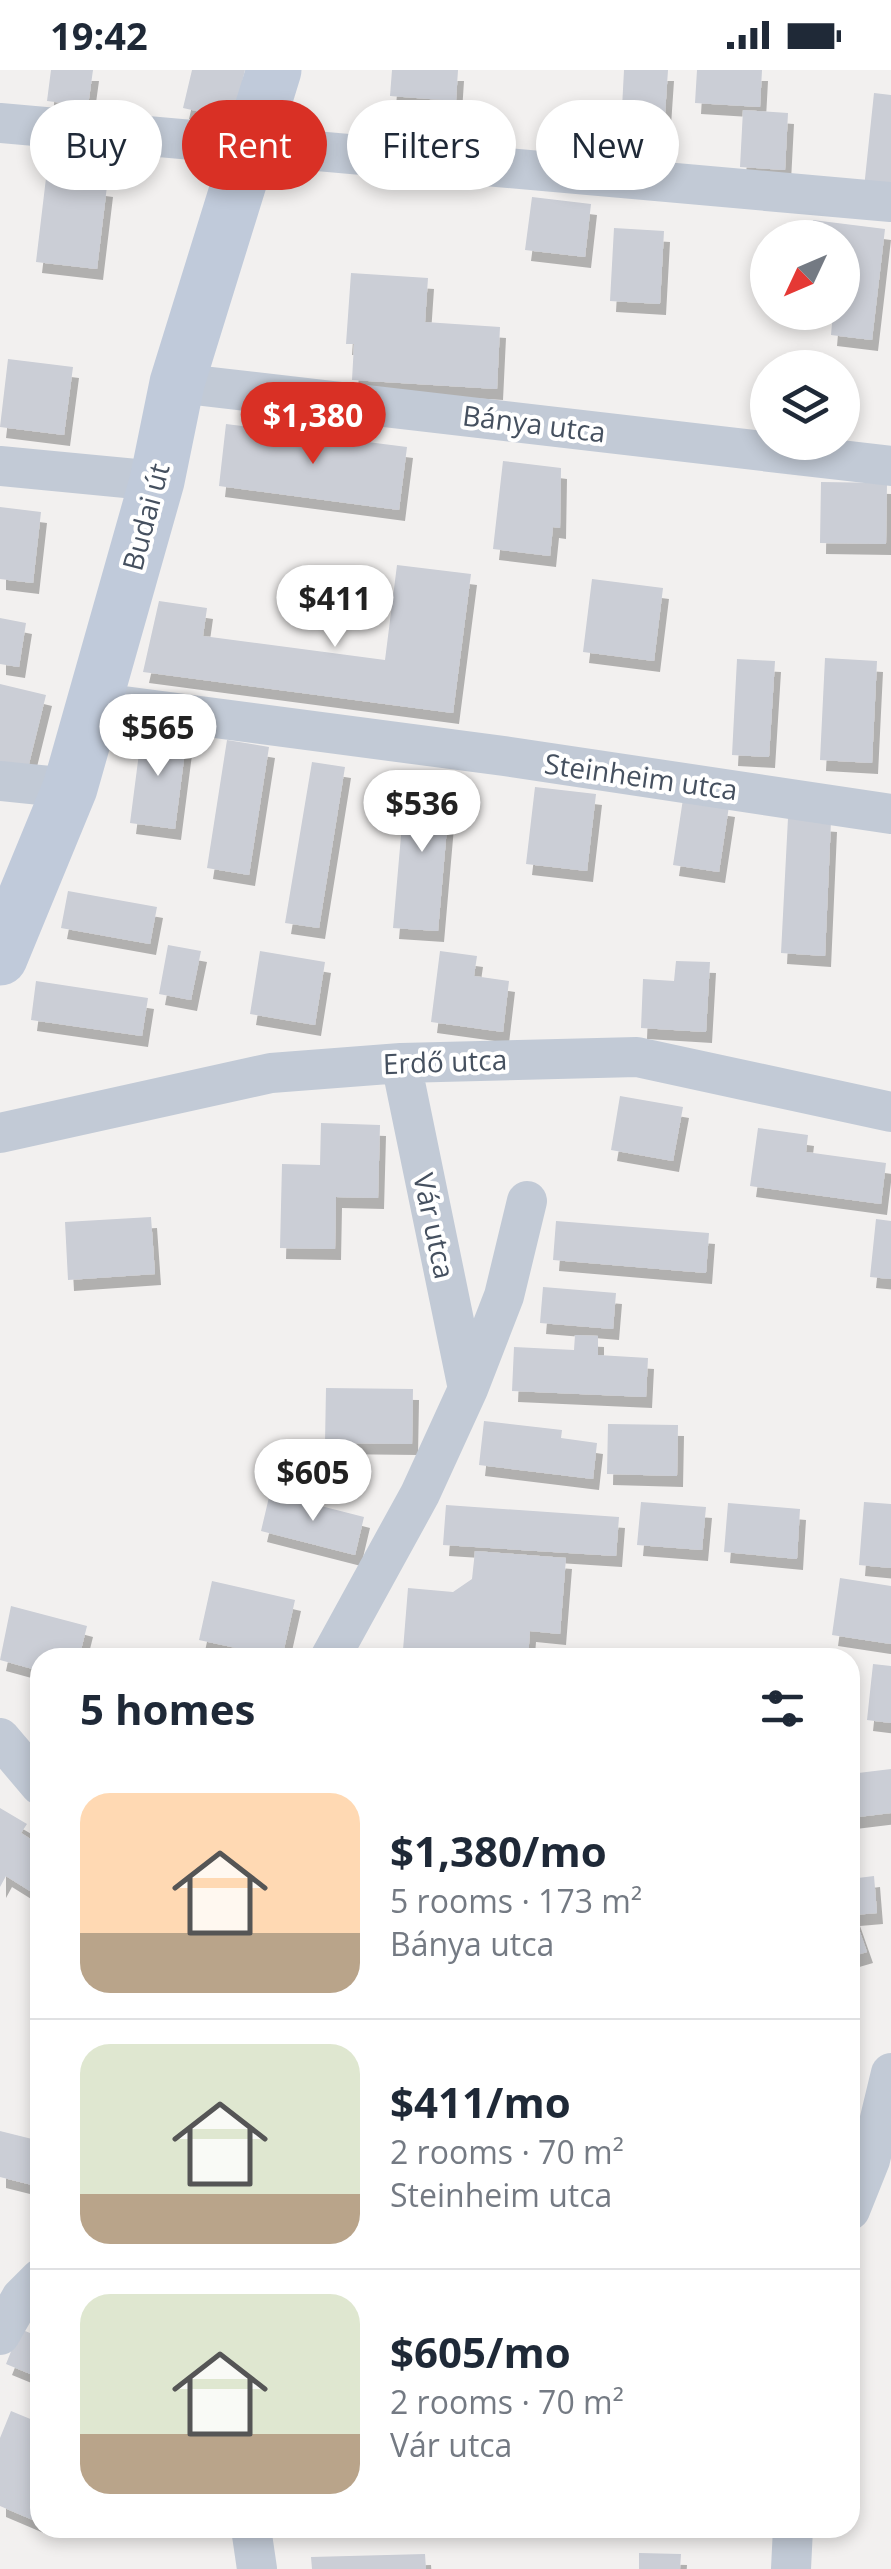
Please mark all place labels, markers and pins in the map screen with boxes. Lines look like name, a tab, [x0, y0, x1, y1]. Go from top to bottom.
pin: $1,380	[232, 382, 394, 467]
pin: $411	[276, 565, 394, 650]
pin: $565	[99, 694, 217, 779]
pin: $536	[363, 770, 481, 855]
pin: $605	[254, 1439, 372, 1524]

